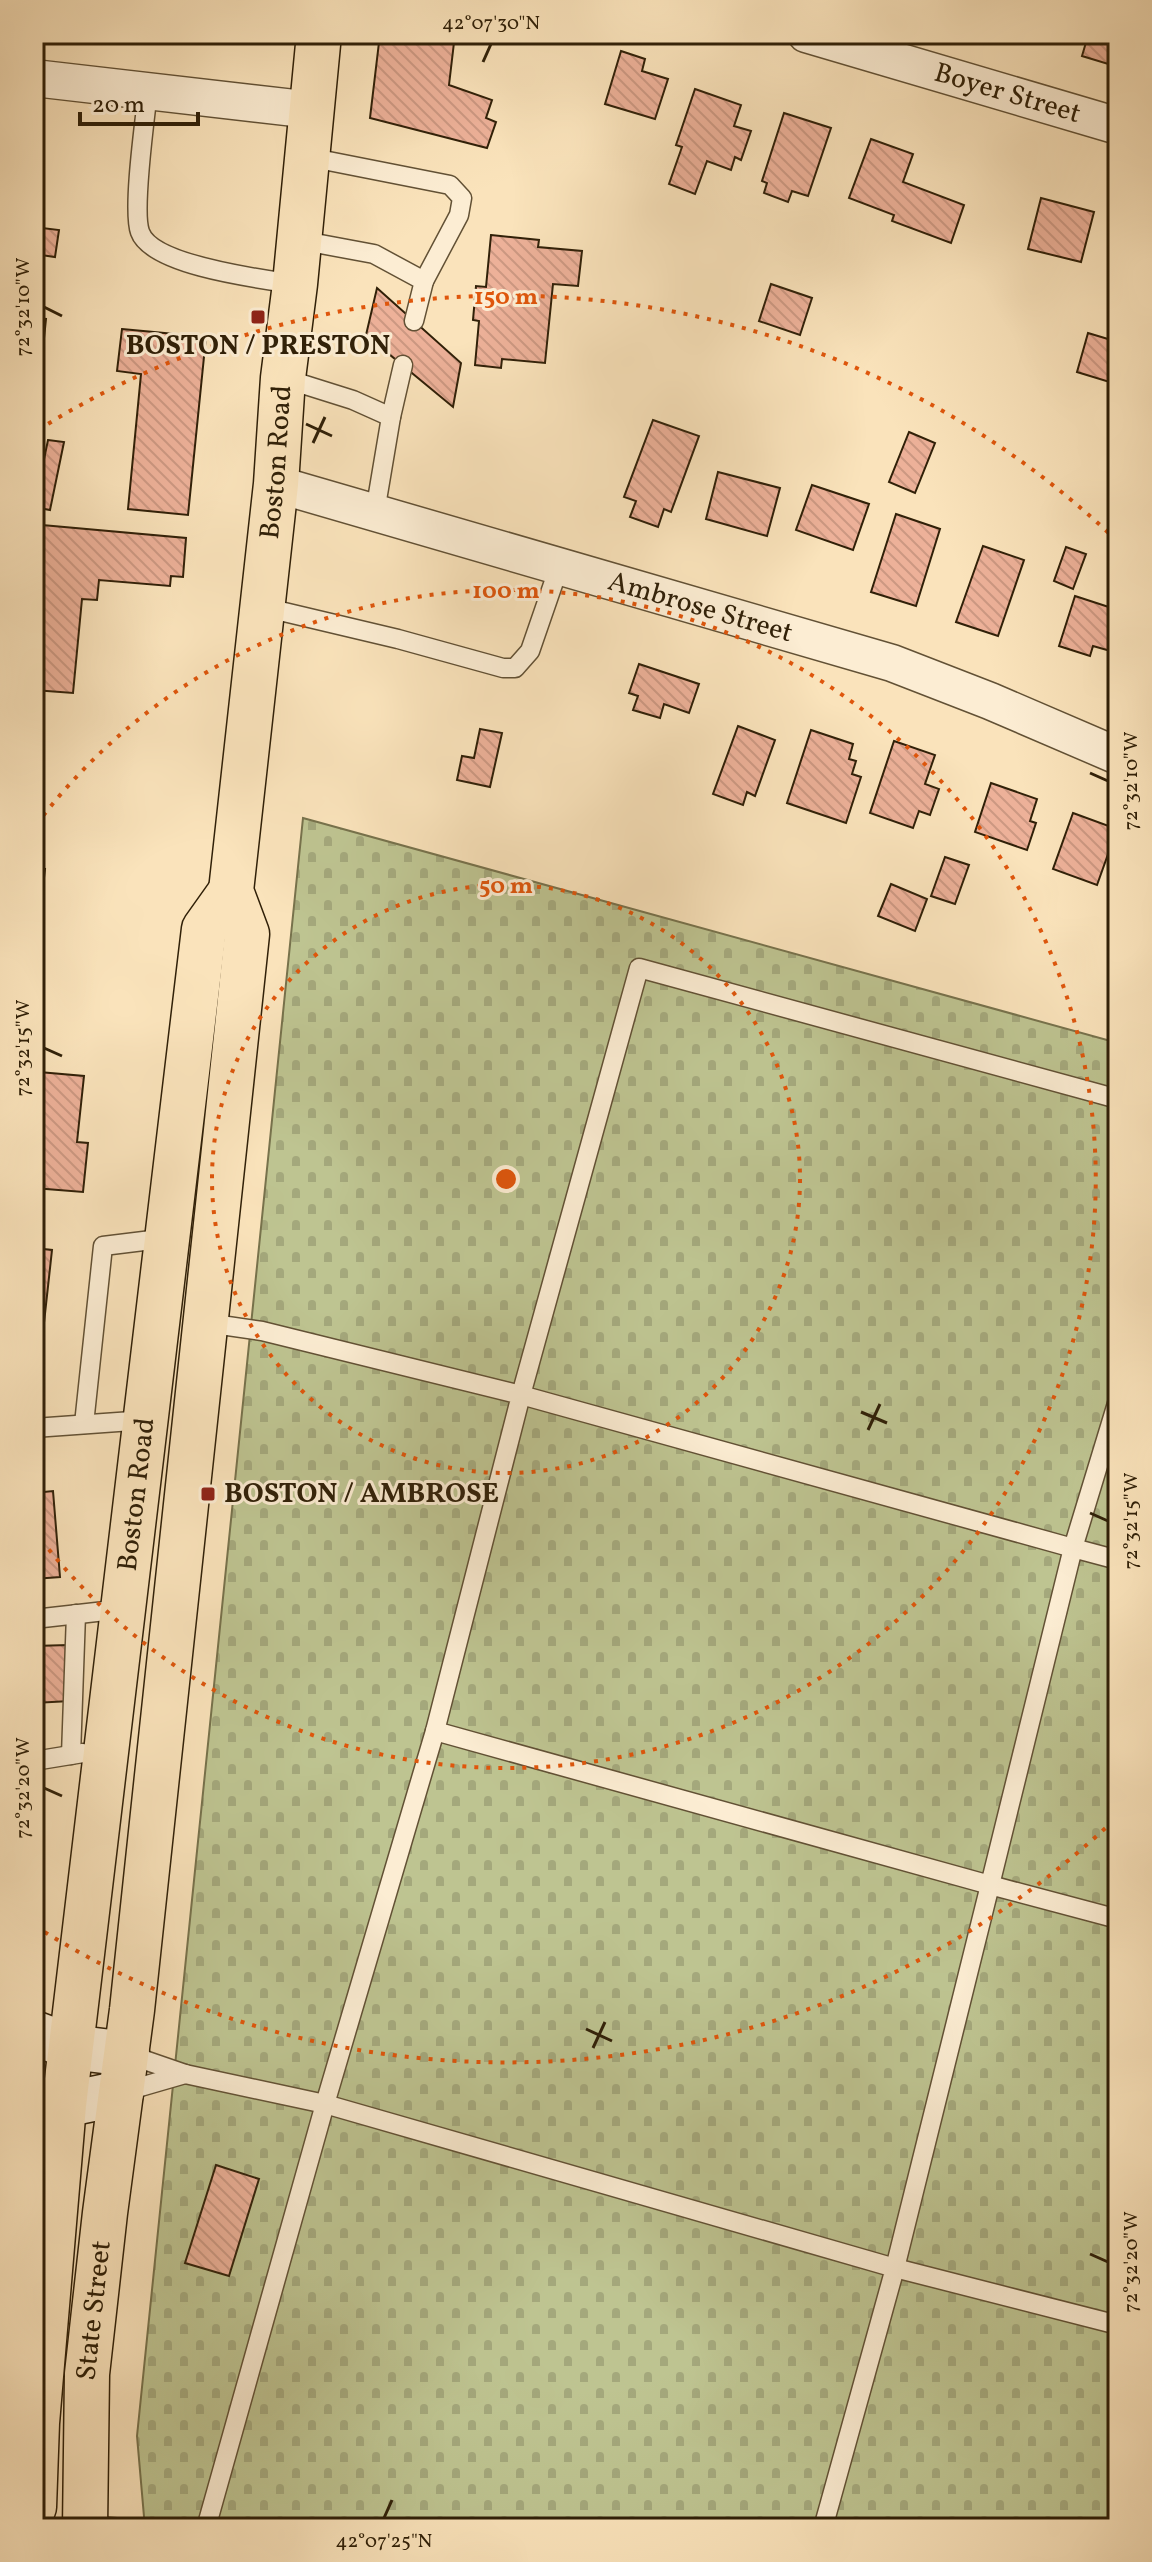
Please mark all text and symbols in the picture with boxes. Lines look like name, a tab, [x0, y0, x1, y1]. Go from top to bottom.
text: 42°07'30"N	[442, 10, 540, 38]
street label: Boyer Street	[929, 53, 1085, 133]
scale bar	[80, 76, 198, 126]
text: 20 m	[92, 89, 145, 123]
text: 72°32'10"W	[10, 258, 38, 356]
text: 150 m	[474, 281, 538, 315]
marker: BOSTON / PRESTON	[249, 308, 267, 326]
place label: BOSTON / PRESTON	[126, 327, 390, 366]
street label: Boston Road	[251, 384, 302, 541]
street label: Ambrose Street	[603, 562, 797, 653]
text: 100 m	[472, 575, 540, 609]
text: 72°32'10"W	[1118, 732, 1146, 830]
text: 50 m	[479, 870, 533, 904]
text: 72°32'15"W	[10, 1000, 38, 1096]
centre of rings	[492, 1165, 520, 1193]
street label: Boston Road	[108, 1416, 165, 1573]
text: 72°32'15"W	[1118, 1473, 1146, 1569]
place label: BOSTON / AMBROSE	[224, 1475, 499, 1514]
marker: BOSTON / AMBROSE	[199, 1485, 217, 1503]
text: 72°32'20"W	[10, 1737, 38, 1839]
text: 72°32'20"W	[1118, 2211, 1146, 2313]
street label: State Street	[67, 2238, 121, 2382]
text: 42°07'25"N	[336, 2528, 433, 2556]

